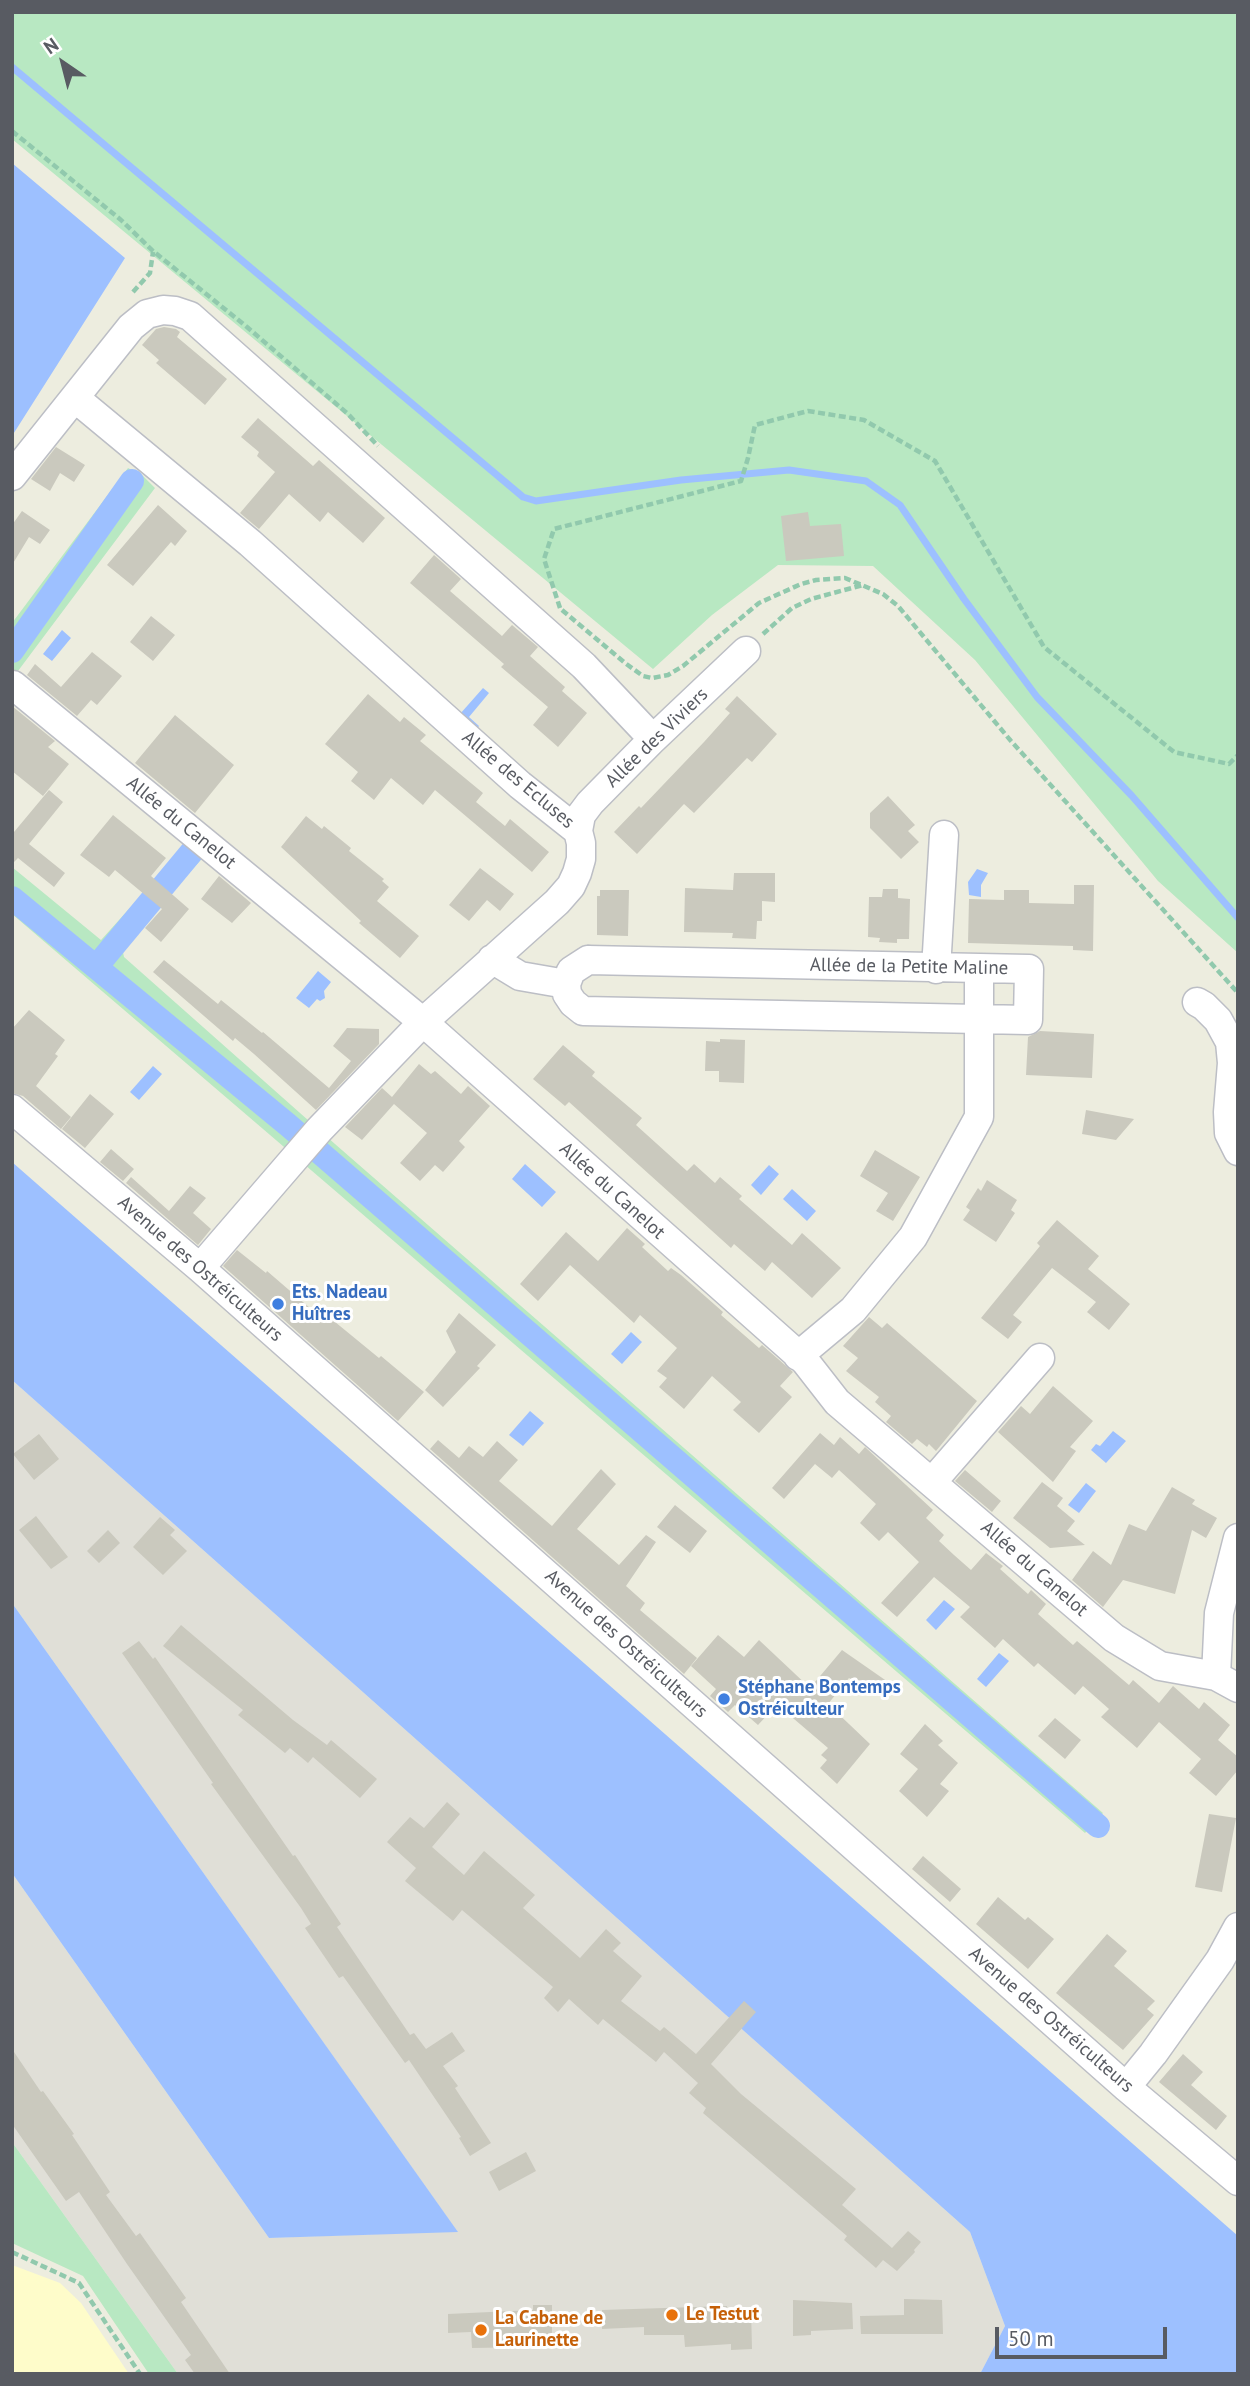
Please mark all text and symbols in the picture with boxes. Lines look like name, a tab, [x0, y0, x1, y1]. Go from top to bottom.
north arrow	[28, 28, 98, 98]
text: N	[39, 32, 63, 59]
street label: Allée des Viviers	[601, 683, 713, 793]
street label: Allée des Ecluses	[457, 726, 579, 834]
street label: Allée du Canelot	[122, 772, 240, 874]
street label: Allée de la Petite Maline	[810, 954, 1008, 980]
street label: Allée du Canelot	[555, 1138, 669, 1244]
street label: Avenue des Ostréiculteurs	[113, 1191, 287, 1347]
place label: Ets. Nadeau Huîtres	[292, 1282, 387, 1326]
marker: Ets. Nadeau Huîtres	[270, 1296, 286, 1312]
street label: Allée du Canelot	[976, 1516, 1092, 1622]
street label: Avenue des Ostréiculteurs	[540, 1565, 712, 1723]
place label: Stéphane Bontemps Ostréiculteur	[738, 1677, 901, 1721]
marker: Stéphane Bontemps Ostréiculteur	[716, 1691, 732, 1707]
street label: Avenue des Ostréiculteurs	[964, 1942, 1138, 2098]
place label: Le Testut	[686, 2304, 759, 2326]
marker: Le Testut	[664, 2307, 680, 2323]
place label: La Cabane de Laurinette	[495, 2308, 603, 2352]
scale bar	[998, 2312, 1170, 2356]
marker: La Cabane de Laurinette	[473, 2322, 489, 2338]
text: 50 m	[1008, 2325, 1054, 2352]

